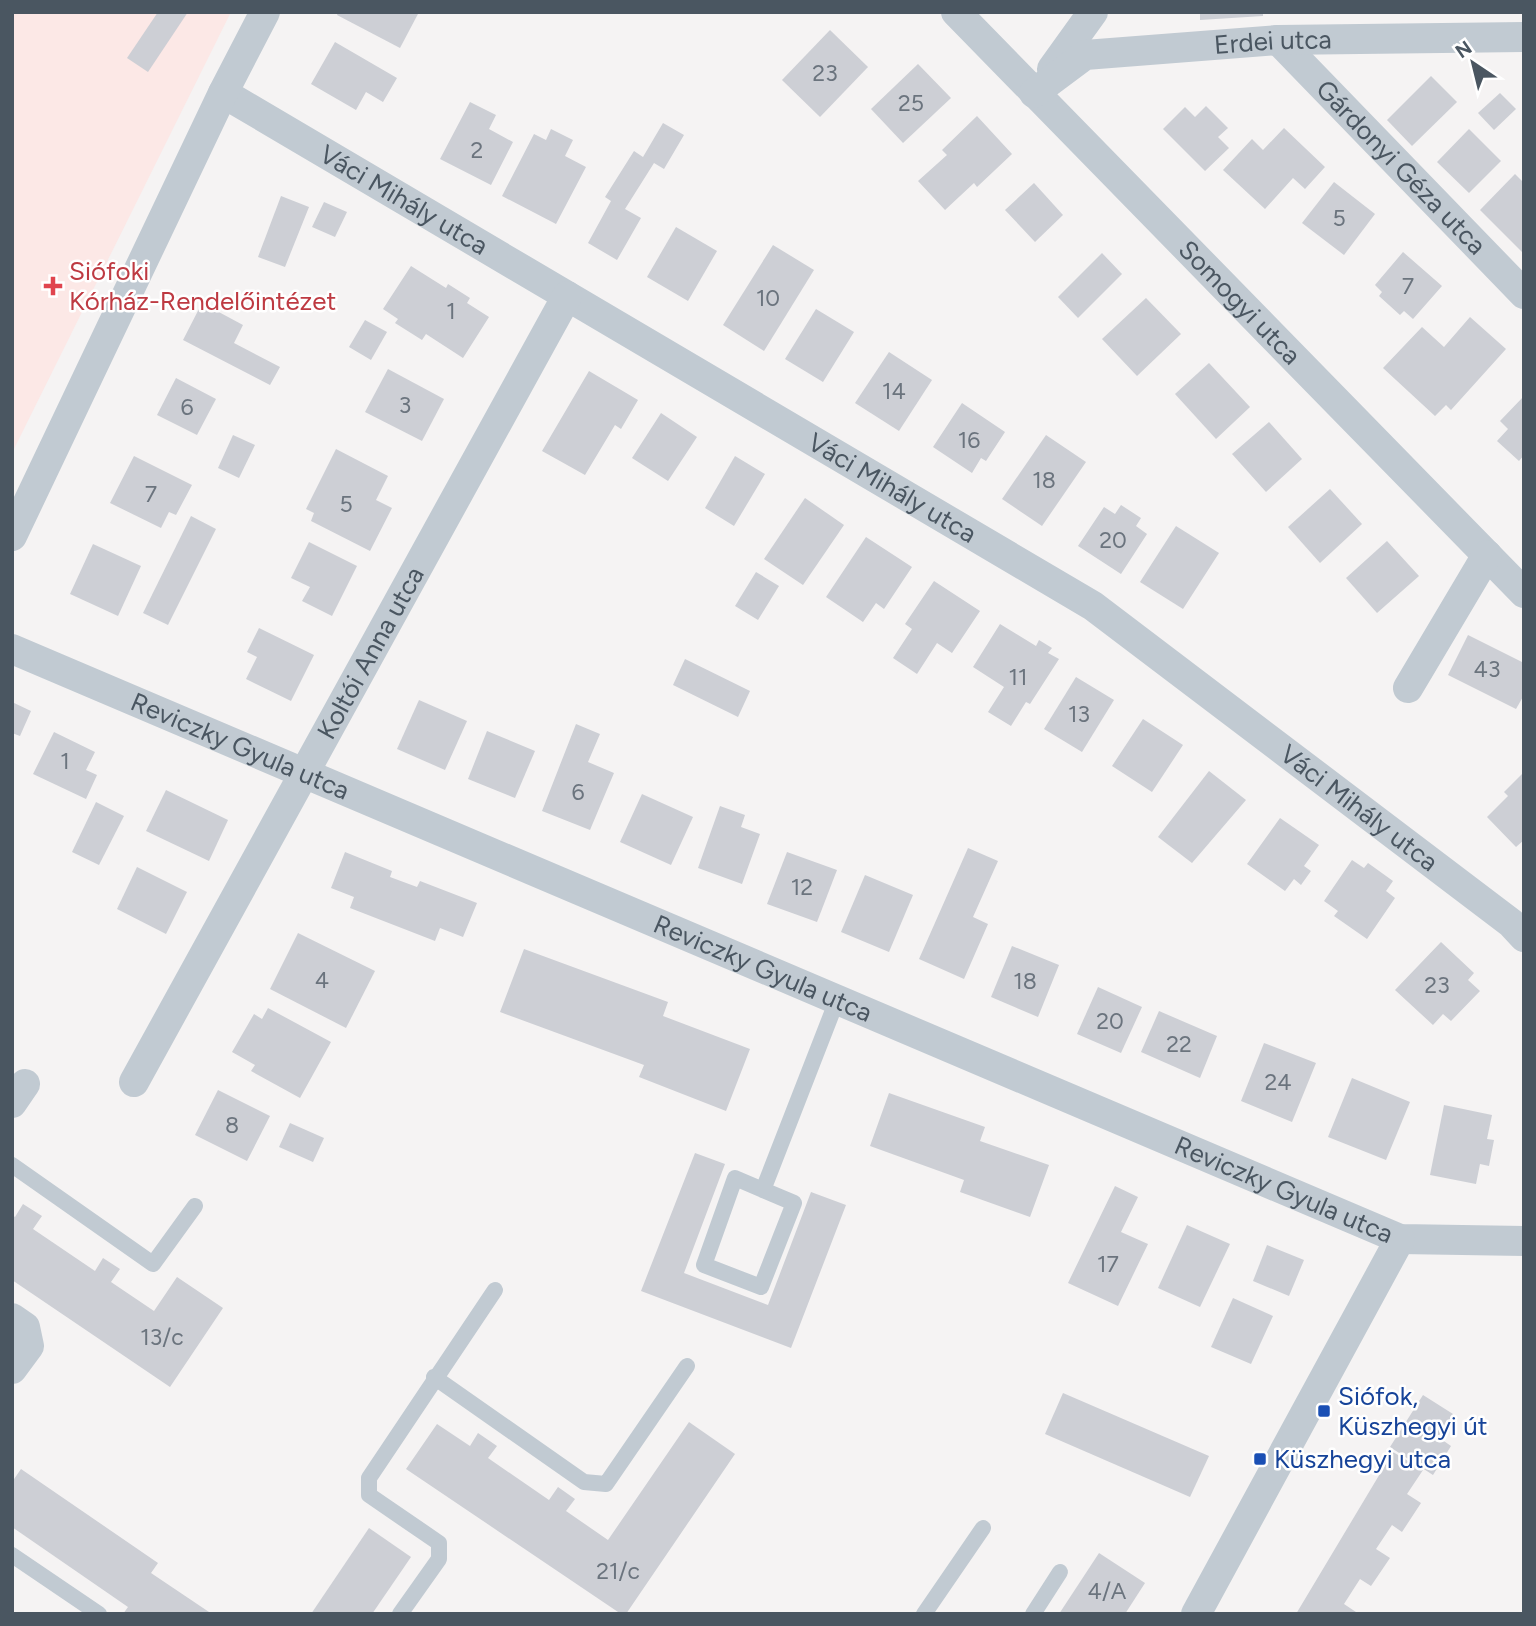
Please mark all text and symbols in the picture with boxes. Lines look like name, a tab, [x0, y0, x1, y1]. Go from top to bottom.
street label: Erdei utca	[1213, 23, 1332, 61]
north arrow	[1438, 28, 1508, 98]
text: N	[1451, 36, 1476, 63]
house number: 23	[812, 59, 838, 87]
street label: Gárdonyi Géza utca	[1309, 73, 1493, 261]
house number: 25	[898, 89, 924, 117]
house number: 2	[471, 136, 483, 164]
street label: Váci Mihály utca	[314, 138, 494, 262]
house number: 5	[1332, 204, 1346, 232]
street label: Somogyi utca	[1172, 233, 1308, 371]
place label: Siófoki Kórház-Rendelőintézet	[69, 255, 337, 317]
house number: 7	[1402, 272, 1414, 300]
marker: Siófoki Kórház-Rendelőintézet	[43, 276, 63, 296]
house number: 10	[756, 284, 780, 312]
house number: 1	[446, 297, 456, 325]
house number: 14	[882, 377, 906, 405]
house number: 3	[399, 391, 411, 419]
house number: 6	[180, 393, 194, 421]
street label: Váci Mihály utca	[802, 426, 982, 550]
house number: 16	[958, 426, 980, 454]
house number: 18	[1032, 466, 1056, 494]
house number: 7	[145, 480, 157, 508]
house number: 5	[339, 490, 353, 518]
house number: 20	[1099, 526, 1127, 554]
street label: Koltói Anna utca	[310, 561, 431, 745]
house number: 43	[1474, 655, 1500, 683]
house number: 11	[1009, 663, 1028, 691]
street label: Reviczky Gyula utca	[126, 685, 354, 807]
house number: 13	[1068, 700, 1090, 728]
street label: Váci Mihály utca	[1274, 738, 1445, 878]
house number: 1	[60, 747, 70, 775]
house number: 6	[571, 778, 585, 806]
house number: 12	[791, 873, 813, 901]
street label: Reviczky Gyula utca	[649, 908, 877, 1029]
house number: 4	[315, 966, 329, 994]
house number: 18	[1013, 967, 1037, 995]
house number: 23	[1424, 971, 1450, 999]
house number: 20	[1096, 1007, 1124, 1035]
house number: 22	[1166, 1030, 1192, 1058]
house number: 24	[1264, 1068, 1292, 1096]
house number: 8	[225, 1111, 239, 1139]
street label: Reviczky Gyula utca	[1170, 1129, 1398, 1250]
house number: 17	[1097, 1250, 1119, 1278]
house number: 13/c	[140, 1323, 184, 1351]
place label: Siófok, Küszhegyi út	[1338, 1380, 1488, 1442]
marker: Siófok, Küszhegyi út	[1316, 1403, 1332, 1419]
place label: Küszhegyi utca	[1274, 1443, 1451, 1475]
marker: Küszhegyi utca	[1252, 1451, 1268, 1467]
house number: 21/c	[596, 1557, 640, 1585]
house number: 4/A	[1088, 1577, 1127, 1605]

